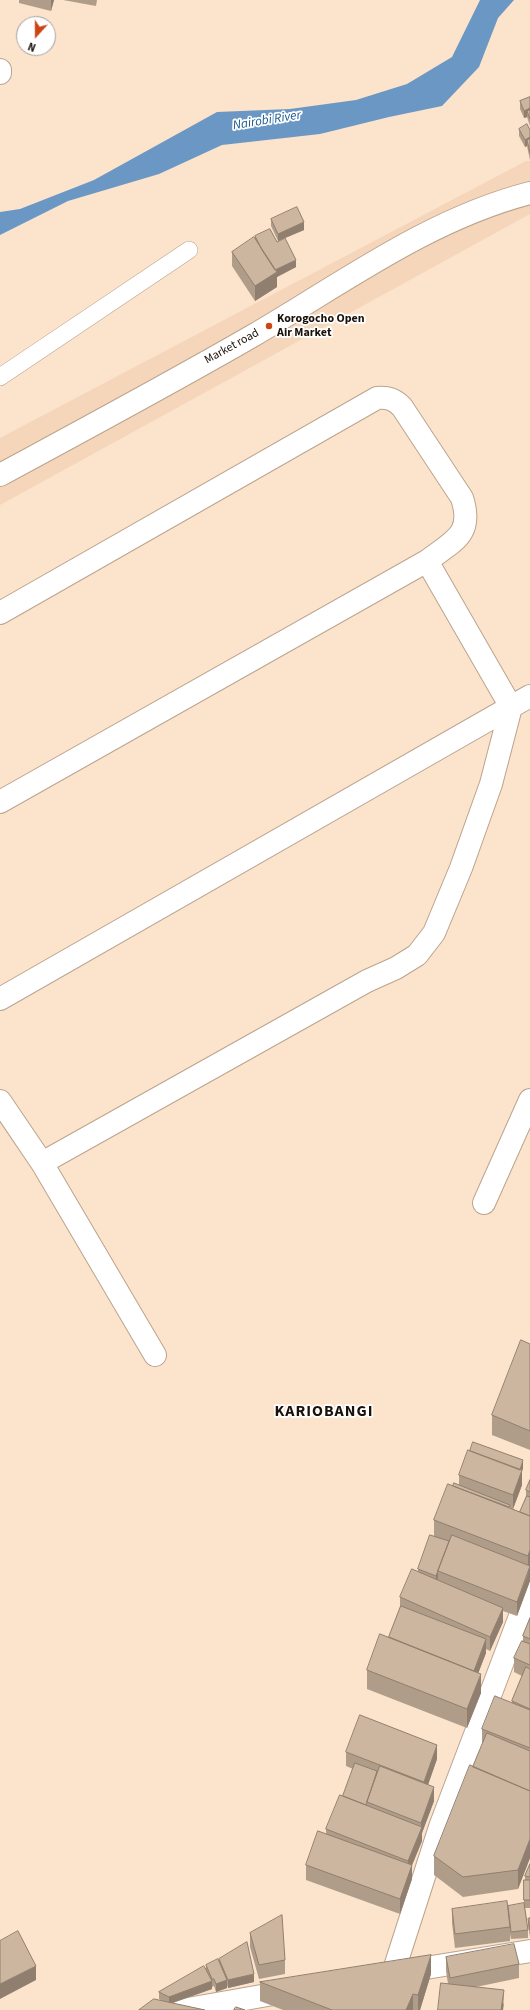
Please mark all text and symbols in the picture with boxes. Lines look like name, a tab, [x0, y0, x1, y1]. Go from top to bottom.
north arrow	[16, 16, 56, 56]
text: N	[26, 38, 38, 55]
water label: Nairobi River	[232, 108, 302, 134]
place label: Korogocho Open Air Market	[277, 312, 365, 340]
marker: Korogocho Open Air Market	[264, 321, 274, 331]
street label: Market road	[202, 326, 262, 368]
district label: KARIOBANGI	[275, 1402, 373, 1422]

